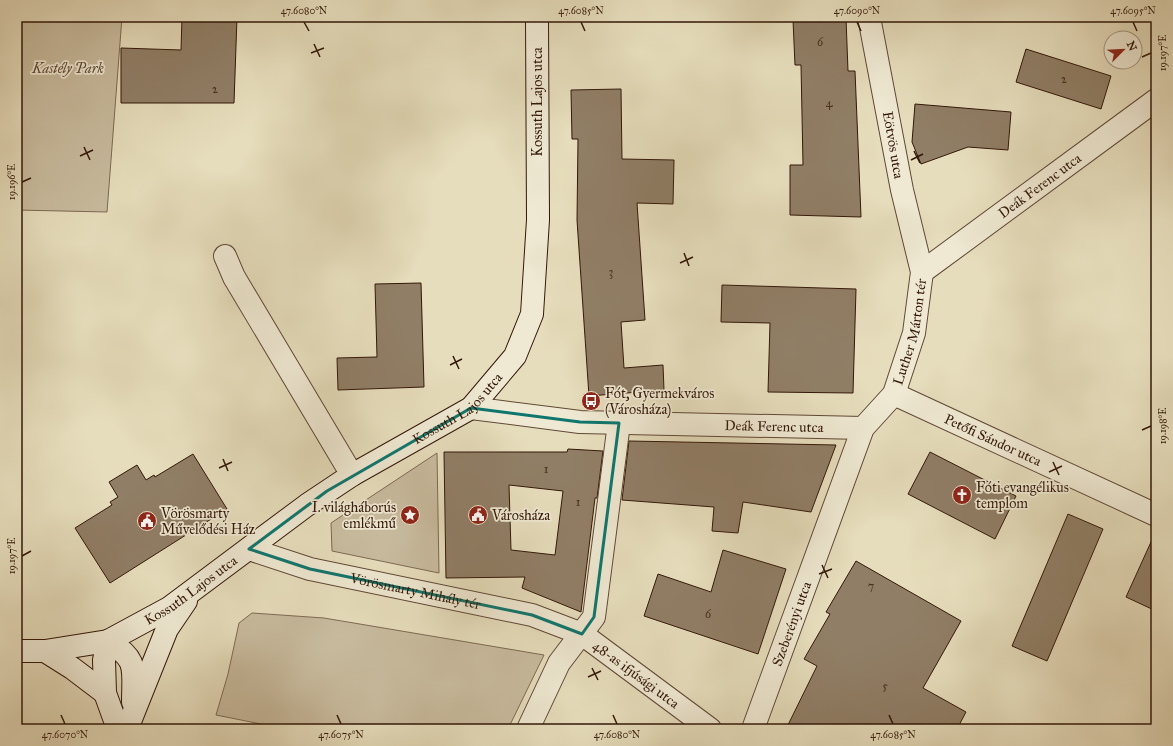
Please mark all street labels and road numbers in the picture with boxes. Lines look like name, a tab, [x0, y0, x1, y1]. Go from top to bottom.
street label: Kossuth Lajos utca	[529, 47, 546, 157]
street label: Eötvös utca	[879, 110, 907, 180]
street label: Deák Ferenc utca	[995, 149, 1085, 222]
street label: Luther Márton tér	[889, 277, 930, 387]
street label: Kossuth Lajos utca	[409, 369, 506, 448]
street label: Petőfi Sándor utca	[942, 410, 1044, 469]
street label: Deák Ferenc utca	[725, 417, 824, 436]
street label: Kossuth Lajos utca	[141, 552, 240, 628]
street label: Vörösmarty Mihály tér	[348, 569, 483, 613]
street label: Szeberényi utca	[768, 579, 815, 669]
street label: 48-as ifjúsági utca	[590, 637, 683, 712]

